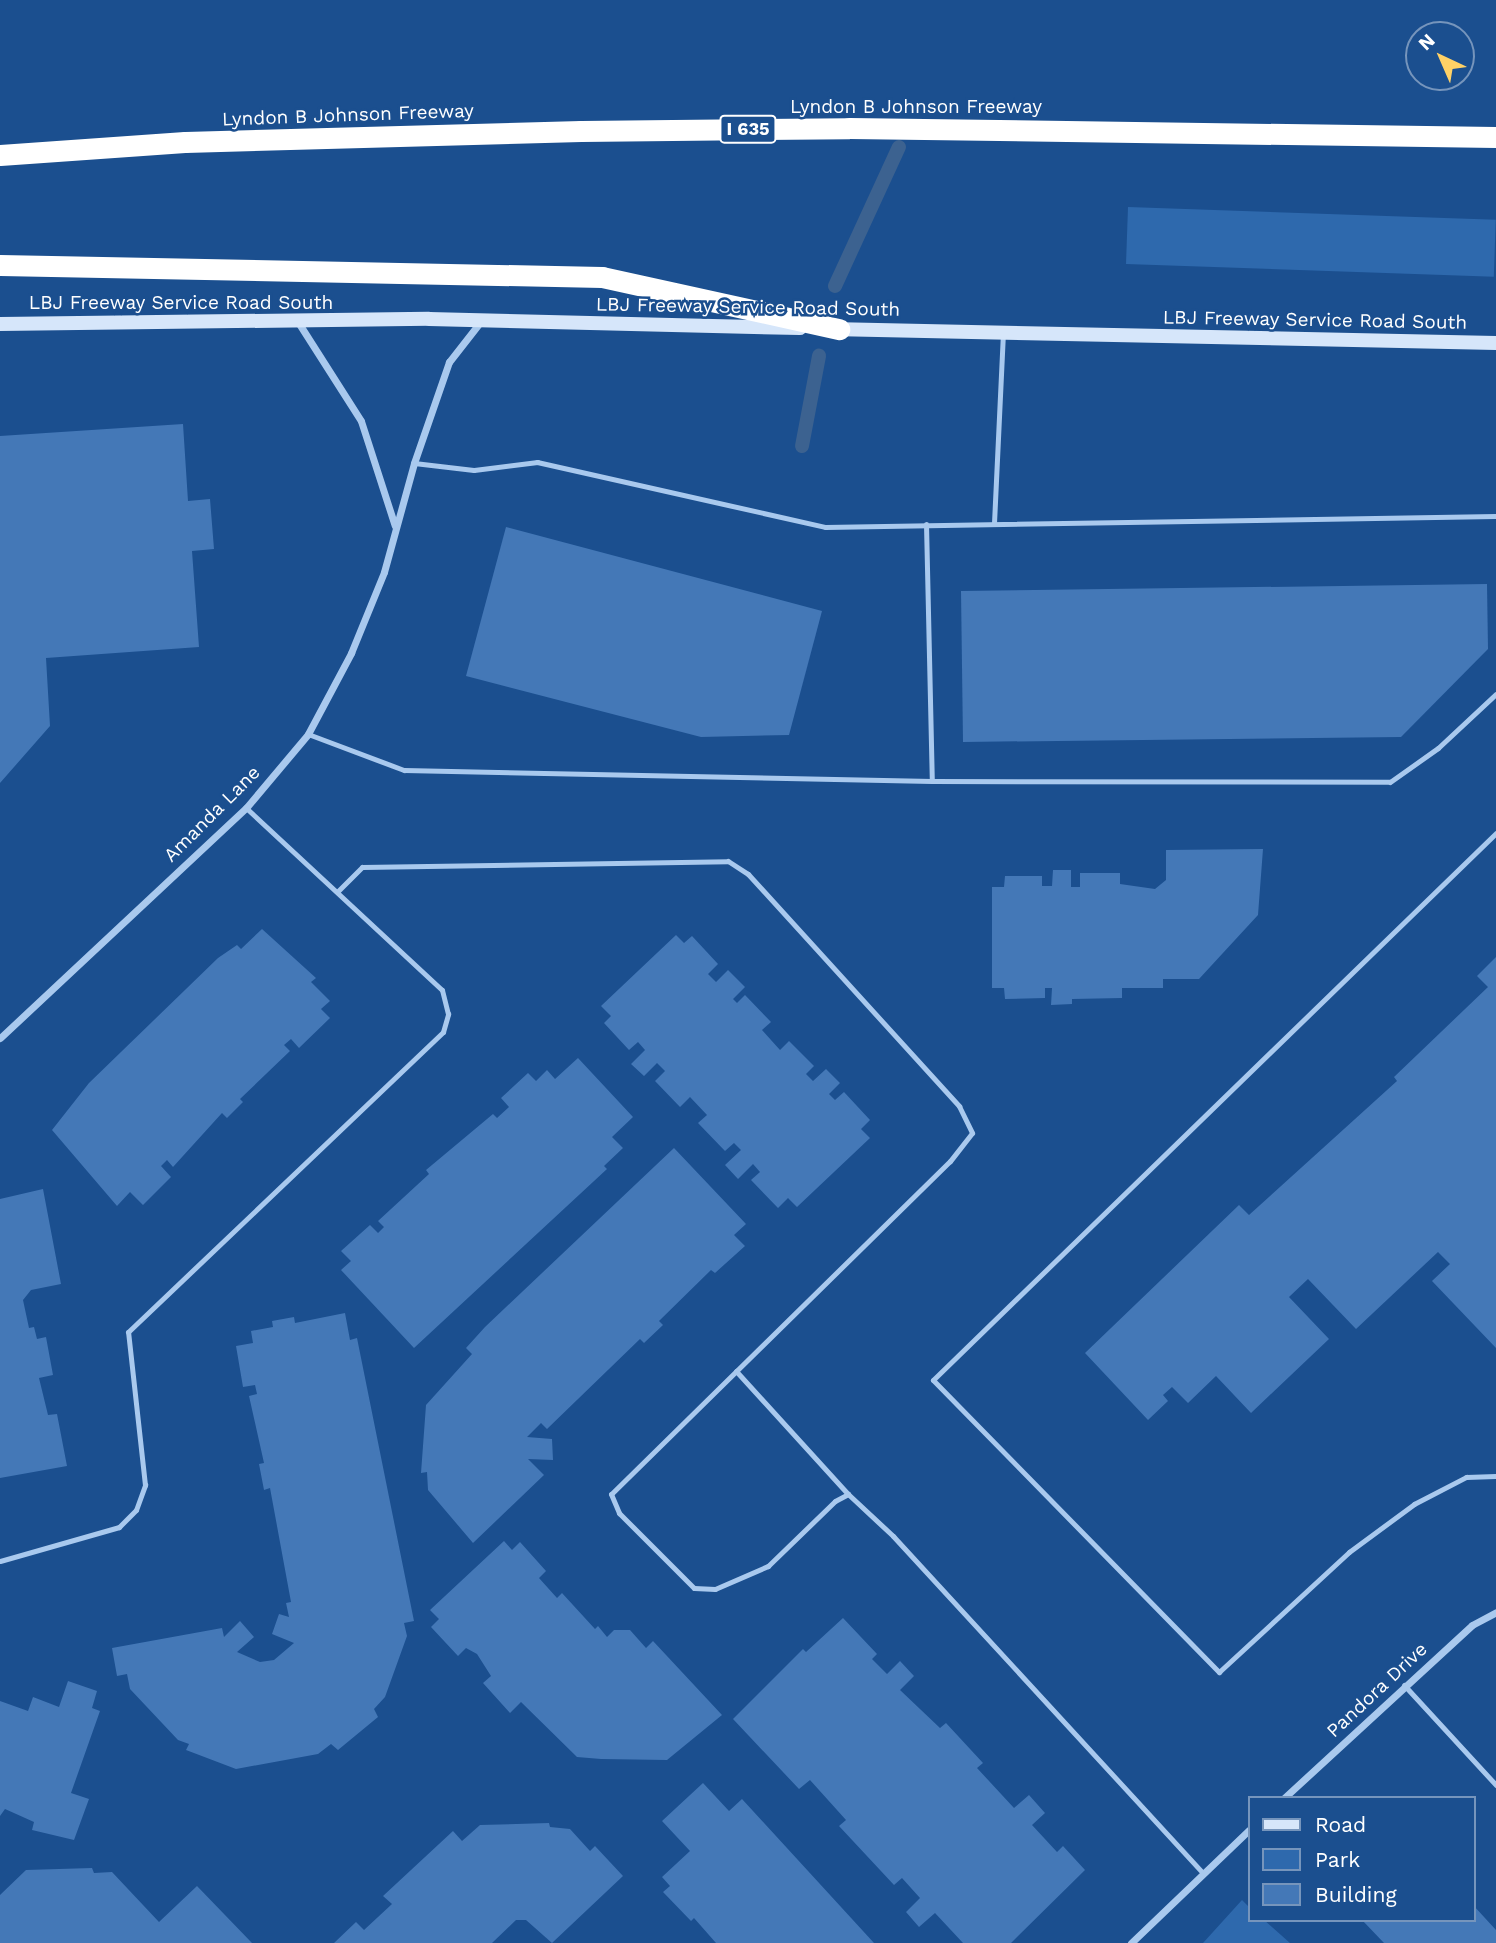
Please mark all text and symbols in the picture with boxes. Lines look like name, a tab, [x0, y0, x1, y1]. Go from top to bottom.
north arrow	[1405, 21, 1475, 91]
text: N	[1413, 29, 1440, 55]
street label: Lyndon B Johnson Freeway	[790, 96, 1042, 118]
street label: Lyndon B Johnson Freeway	[221, 99, 475, 131]
road number: I 635	[718, 114, 778, 144]
street label: LBJ Freeway Service Road South	[29, 292, 333, 314]
street label: LBJ Freeway Service Road South	[595, 293, 901, 321]
street label: LBJ Freeway Service Road South	[1162, 306, 1468, 334]
street label: Amanda Lane	[159, 761, 265, 867]
street label: Pandora Drive	[1322, 1638, 1432, 1742]
legend	[1248, 1796, 1475, 1922]
text: Road	[1315, 1812, 1366, 1837]
text: Park	[1315, 1847, 1360, 1872]
text: Building	[1315, 1882, 1397, 1907]

